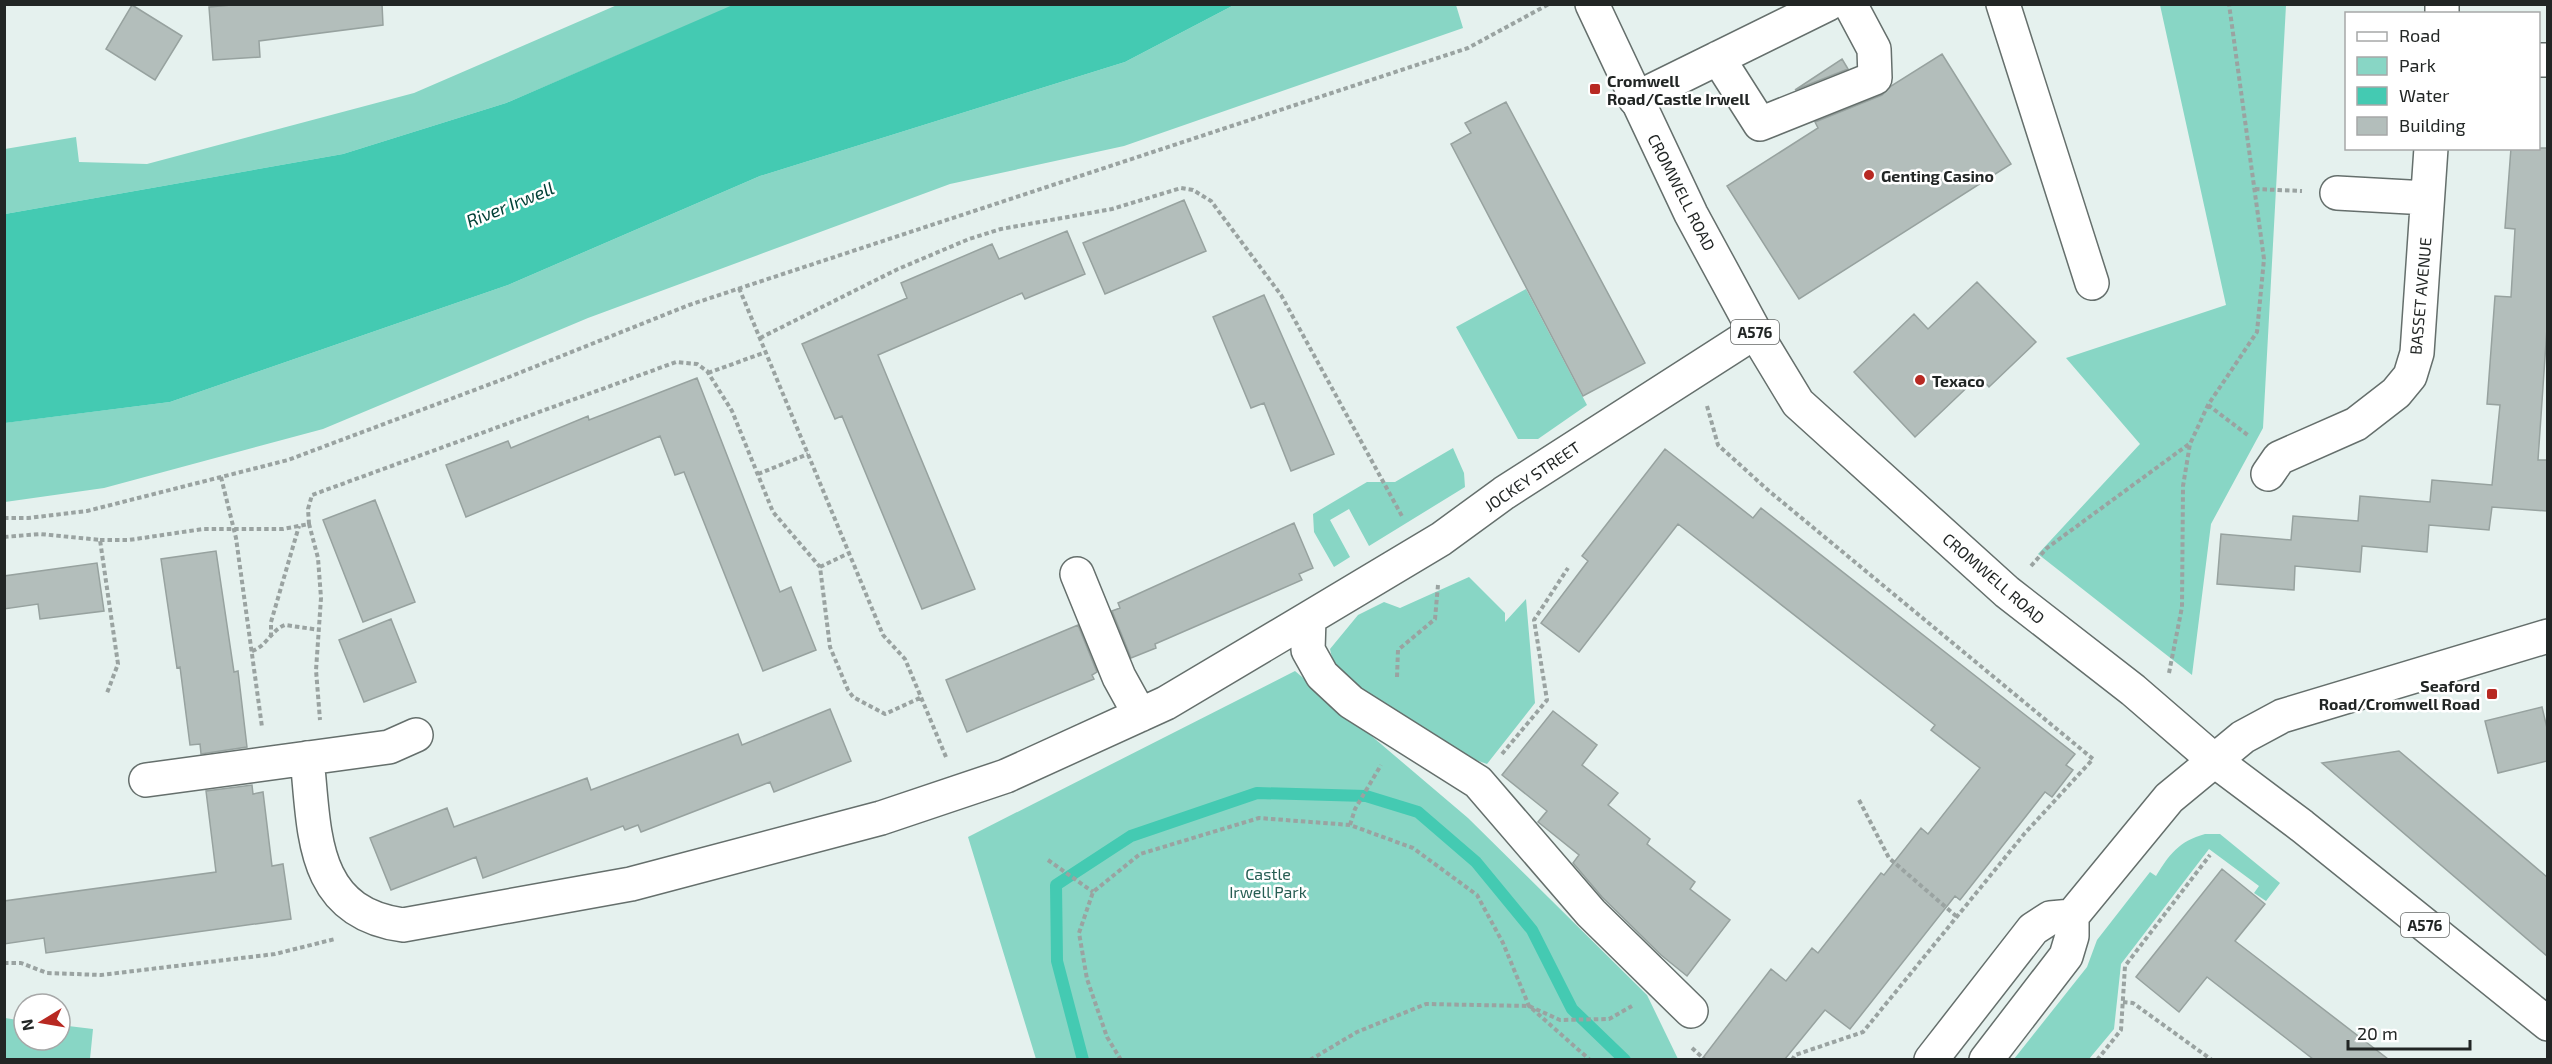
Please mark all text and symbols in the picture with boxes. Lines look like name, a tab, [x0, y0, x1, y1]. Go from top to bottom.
legend	[2345, 12, 2540, 150]
text: Road	[2399, 24, 2440, 46]
text: Park	[2399, 54, 2436, 76]
place label: Cromwell Road/Castle Irwell	[1607, 71, 1751, 108]
marker: Cromwell Road/Castle Irwell	[1588, 82, 1602, 96]
text: Water	[2399, 84, 2449, 106]
text: Building	[2399, 114, 2466, 136]
street label: CROMWELL ROAD	[1644, 130, 1720, 254]
place label: Genting Casino	[1881, 166, 1994, 185]
marker: Genting Casino	[1862, 168, 1876, 182]
water label: River Irwell	[463, 176, 557, 232]
street label: BASSET AVENUE	[2405, 236, 2435, 356]
road number: A576	[1731, 320, 1779, 344]
place label: Texaco	[1932, 371, 1985, 390]
marker: Texaco	[1913, 373, 1927, 387]
street label: JOCKEY STREET	[1481, 437, 1583, 515]
street label: CROMWELL ROAD	[1939, 529, 2049, 627]
place label: Seaford Road/Cromwell Road	[2319, 676, 2480, 713]
marker: Seaford Road/Cromwell Road	[2485, 687, 2499, 701]
park label: Castle Irwell Park	[1229, 864, 1307, 901]
road number: A576	[2401, 913, 2449, 937]
north arrow	[12, 992, 72, 1052]
scale bar	[2348, 1013, 2470, 1051]
text: N	[16, 1017, 37, 1032]
text: 20 m	[2357, 1022, 2398, 1044]

